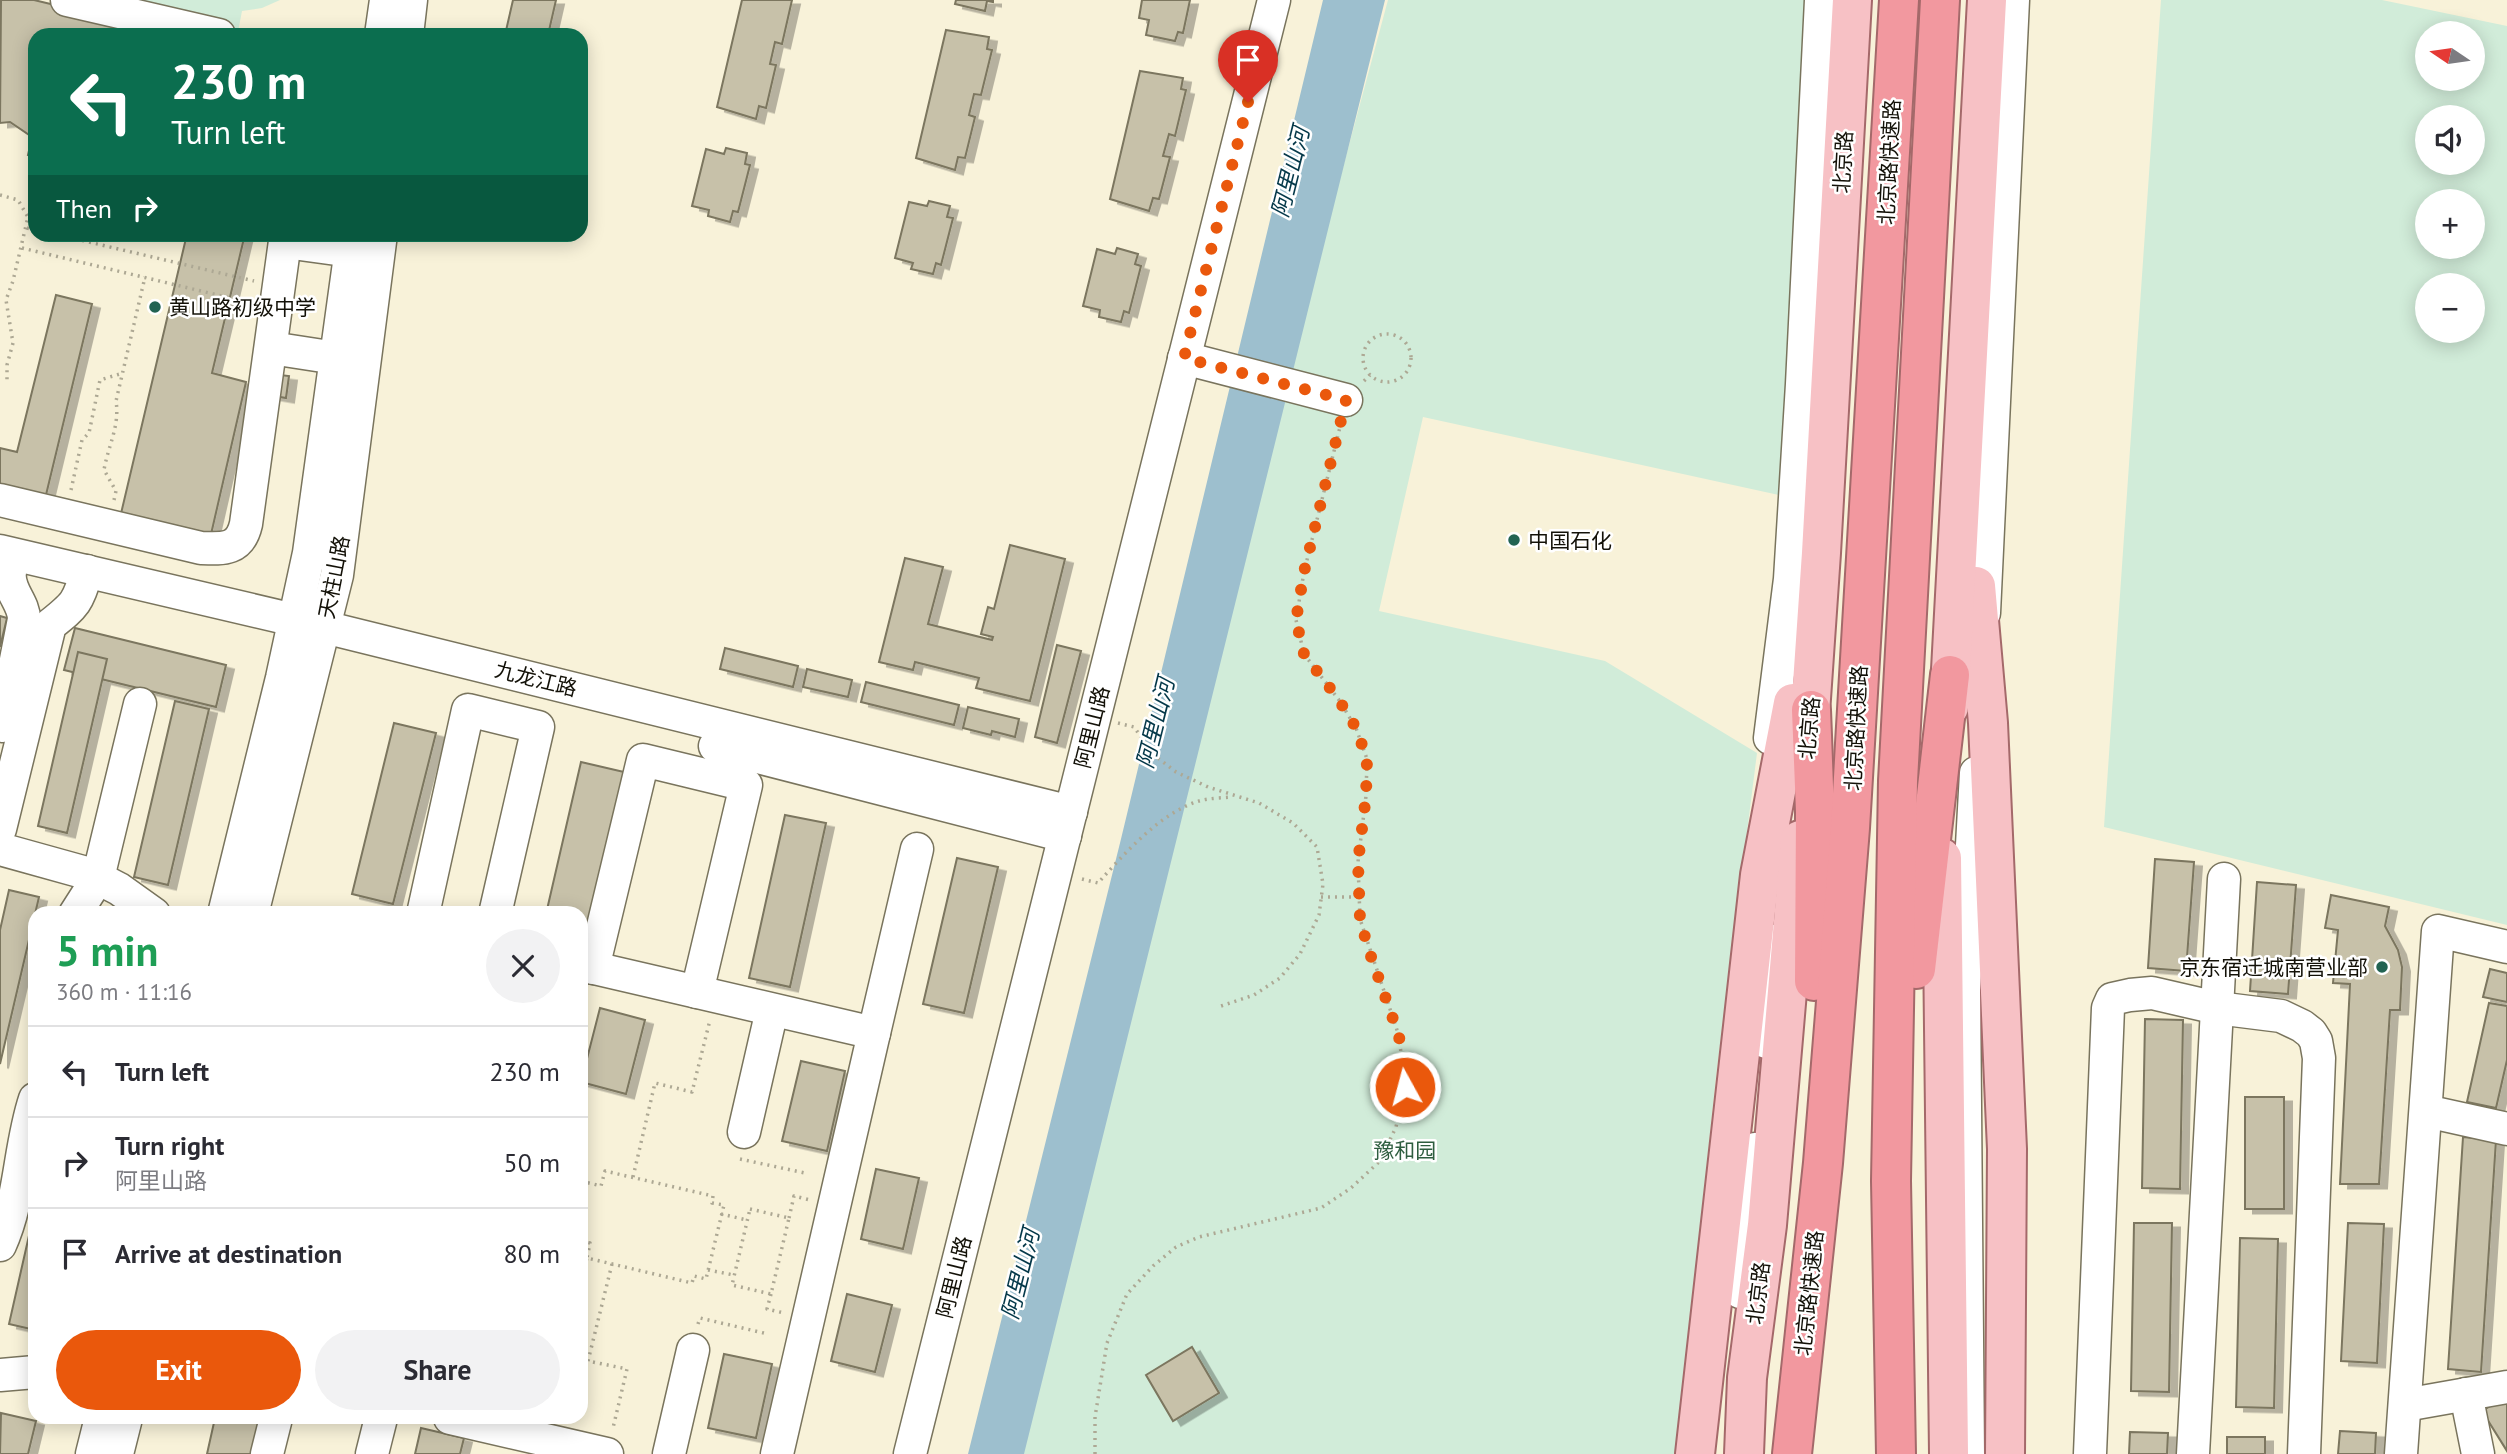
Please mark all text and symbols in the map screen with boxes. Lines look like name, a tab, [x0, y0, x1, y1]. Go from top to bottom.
north arrow	[2415, 21, 2485, 91]
map controls	[2415, 21, 2485, 343]
pin	[1218, 30, 1278, 102]
icon: arrive	[1229, 41, 1267, 79]
text: 230 m	[171, 49, 306, 113]
icon: left	[56, 56, 147, 147]
street label: 北京路快速路	[1872, 98, 1906, 226]
button: sound	[2415, 105, 2485, 175]
text: Turn left	[171, 111, 286, 153]
water label: 阿里山河	[1265, 120, 1316, 220]
street label: 北京路	[1828, 130, 1858, 194]
icon: right	[126, 189, 164, 227]
button: +	[2415, 189, 2485, 259]
text: Then	[56, 192, 112, 225]
button: −	[2415, 273, 2485, 343]
place label: 黄山路初级中学	[169, 294, 316, 321]
marker: 黄山路初级中学	[147, 299, 163, 315]
place label: 中国石化	[1528, 527, 1612, 554]
marker: 中国石化	[1506, 532, 1522, 548]
street label: 天柱山路	[313, 533, 355, 621]
street label: 九龙江路	[492, 656, 580, 702]
street label: 北京路快速路	[1839, 664, 1873, 792]
water label: 阿里山河	[1130, 671, 1181, 771]
street label: 阿里山路	[1069, 683, 1115, 771]
street label: 北京路	[1793, 695, 1825, 761]
text: 5 min	[56, 923, 158, 978]
button: close	[486, 929, 560, 1003]
place label: 京东宿迁城南营业部	[2179, 954, 2368, 981]
marker: 京东宿迁城南营业部	[2374, 959, 2390, 975]
text: 360 m · 11:16	[56, 977, 192, 1006]
position arrow	[1368, 1050, 1442, 1124]
icon: left	[56, 1053, 94, 1091]
text: Turn left	[115, 1055, 209, 1088]
text: 230 m	[489, 1055, 560, 1088]
text: Turn right	[115, 1129, 224, 1162]
park label: 豫和园	[1374, 1137, 1437, 1164]
icon: right	[56, 1144, 94, 1182]
text: 50 m	[504, 1146, 560, 1179]
text: 阿里山路	[115, 1166, 207, 1195]
water label: 阿里山河	[995, 1222, 1046, 1322]
street label: 北京路快速路	[1789, 1229, 1829, 1357]
street label: 阿里山路	[931, 1233, 977, 1321]
icon: arrive	[56, 1235, 94, 1273]
text: Arrive at destination	[115, 1237, 342, 1270]
text: 80 m	[504, 1237, 560, 1270]
street label: 北京路	[1741, 1260, 1775, 1326]
button: Exit	[56, 1330, 301, 1410]
button: Share	[315, 1330, 560, 1410]

